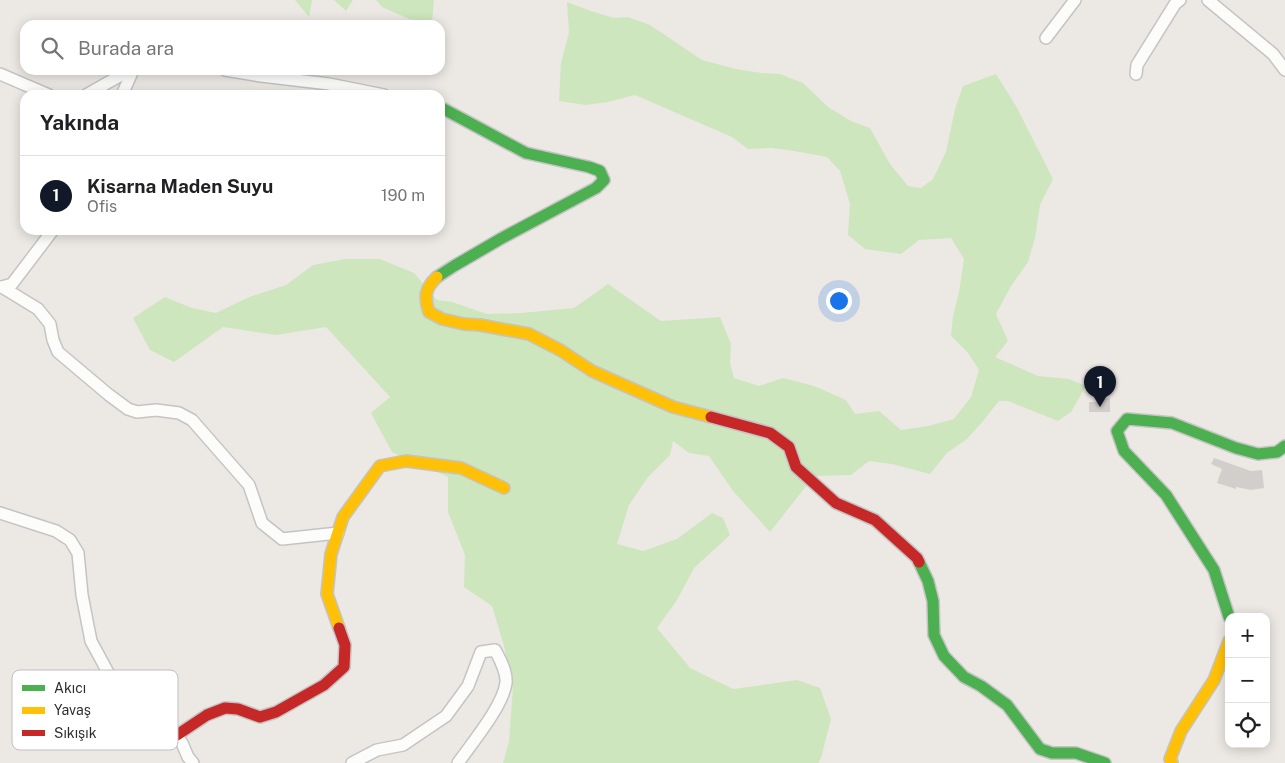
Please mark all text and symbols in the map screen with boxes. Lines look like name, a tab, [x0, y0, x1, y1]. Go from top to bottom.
search box	[20, 20, 445, 75]
icon: search	[38, 34, 66, 62]
text: Burada ara	[78, 37, 174, 59]
text: Yakında	[40, 110, 119, 135]
text: Kisarna Maden Suyu	[87, 175, 273, 197]
text: 1	[53, 186, 59, 205]
text: 190 m	[381, 186, 425, 205]
text: Ofis	[87, 197, 117, 216]
your location	[826, 288, 852, 314]
pin: 1	[1084, 366, 1116, 407]
map controls	[1225, 613, 1270, 748]
button: +	[1225, 613, 1270, 658]
button: −	[1225, 658, 1270, 703]
legend	[12, 670, 178, 750]
text: Akıcı	[54, 680, 86, 696]
text: Yavaş	[54, 702, 91, 718]
button: locate	[1225, 703, 1270, 748]
text: Sıkışık	[54, 725, 97, 741]

